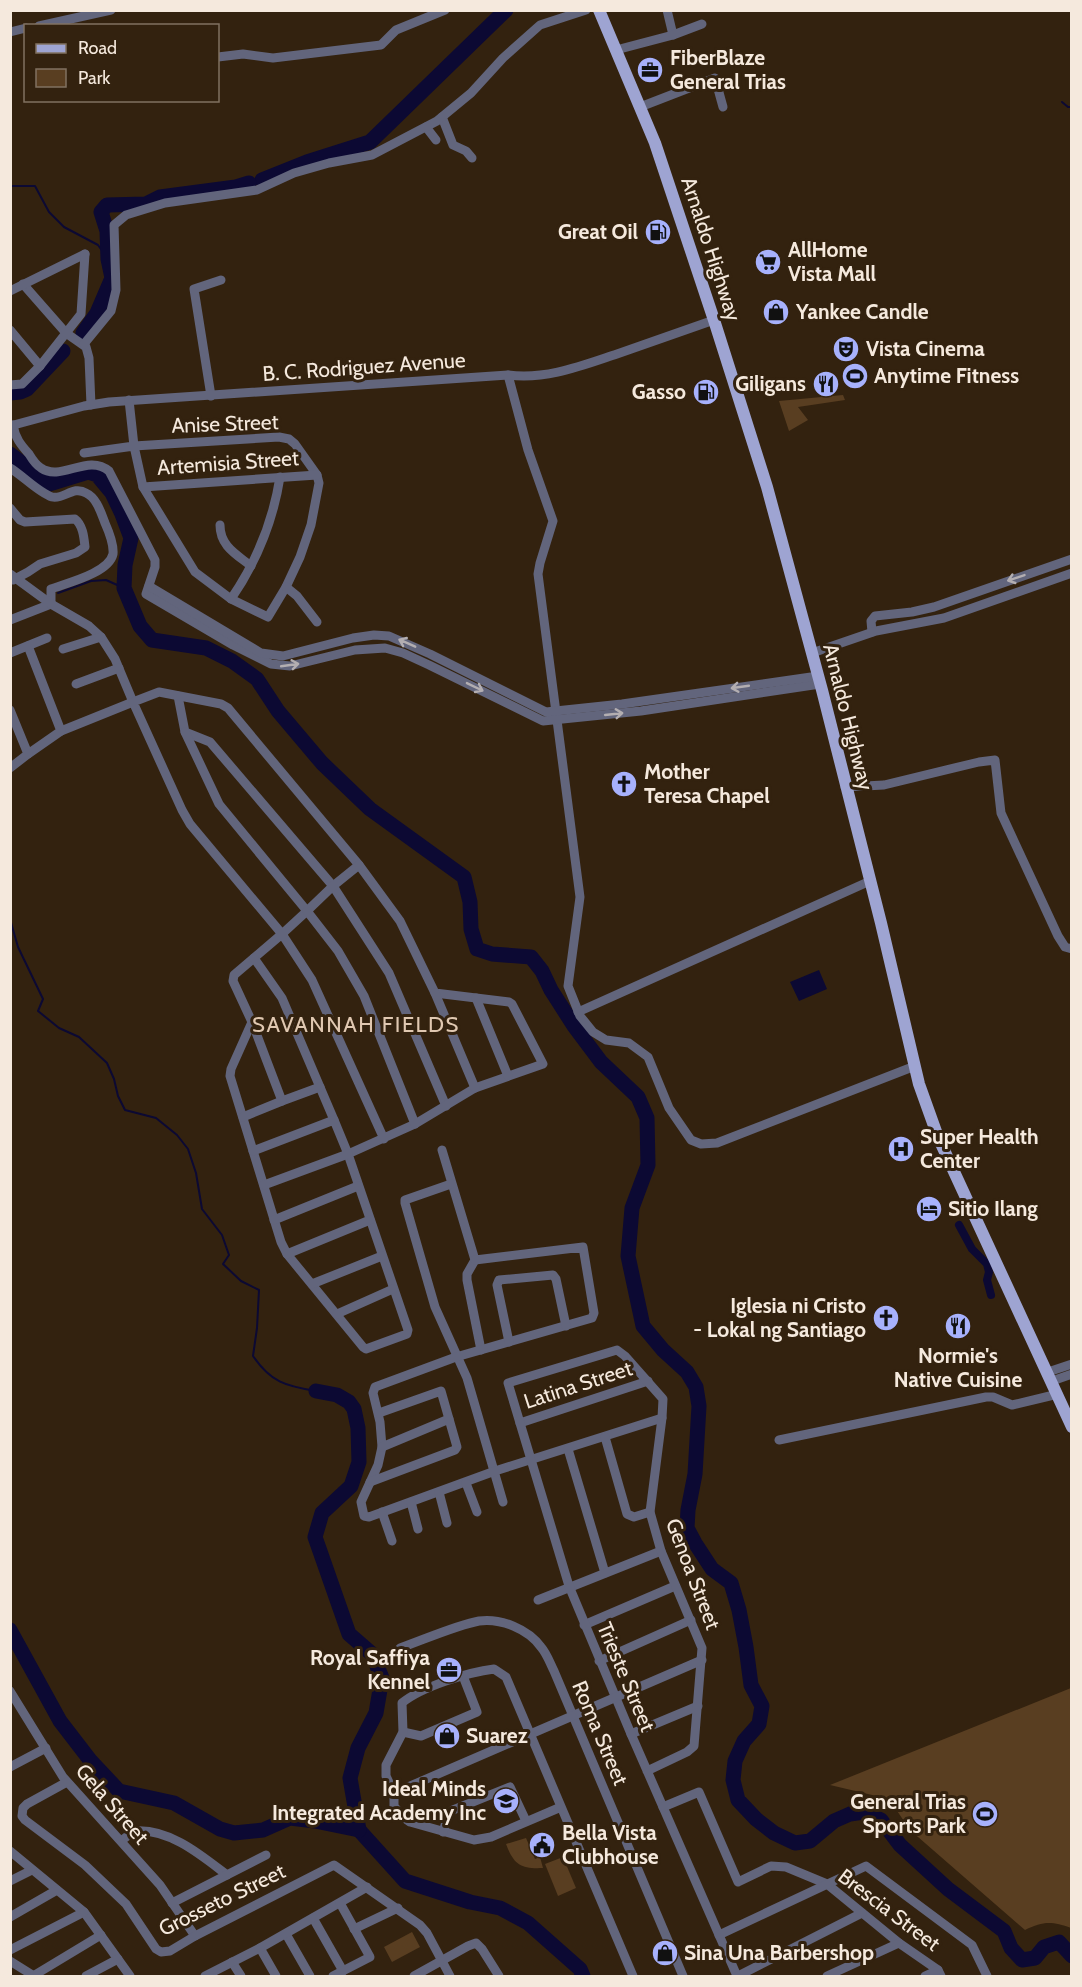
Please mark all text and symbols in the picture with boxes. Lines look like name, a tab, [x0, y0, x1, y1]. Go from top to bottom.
legend	[24, 24, 219, 102]
text: Road	[78, 37, 117, 59]
place label: FiberBlaze General Trias	[670, 45, 786, 94]
office icon: FiberBlaze General Trias	[635, 55, 665, 85]
text: Park	[78, 67, 111, 89]
street label: Arnaldo Highway	[676, 173, 747, 325]
fuel station icon: Great Oil	[643, 217, 673, 247]
place label: Great Oil	[558, 219, 638, 244]
place label: AllHome Vista Mall	[788, 237, 877, 286]
supermarket icon: AllHome Vista Mall	[753, 247, 783, 277]
shop icon: Yankee Candle	[761, 297, 791, 327]
place label: Yankee Candle	[795, 299, 929, 324]
theatre icon: Vista Cinema	[831, 334, 861, 364]
place label: Vista Cinema	[866, 336, 985, 361]
street label: B. C. Rodriguez Avenue	[262, 347, 467, 386]
sports icon: Anytime Fitness	[840, 361, 870, 391]
place label: Anytime Fitness	[874, 363, 1019, 388]
restaurant icon: Giligans	[811, 369, 841, 399]
place label: Giligans	[735, 371, 806, 396]
fuel station icon: Gasso	[691, 377, 721, 407]
place label: Gasso	[632, 379, 686, 404]
street label: Anise Street	[171, 409, 279, 438]
street label: Artemisia Street	[156, 445, 300, 480]
one-way arrow	[1007, 574, 1026, 585]
one-way arrow	[399, 637, 417, 649]
street label: Arnaldo Highway	[818, 641, 879, 793]
one-way arrow	[280, 659, 300, 670]
one-way arrow	[730, 681, 750, 692]
one-way arrow	[465, 682, 483, 693]
one-way arrow	[604, 708, 624, 719]
place label: Mother Teresa Chapel	[644, 759, 770, 808]
church icon: Mother Teresa Chapel	[609, 769, 639, 799]
district label: SAVANNAH FIELDS	[252, 1011, 460, 1038]
place label: Super Health Center	[920, 1124, 1039, 1173]
hospital icon: Super Health Center	[886, 1134, 916, 1164]
hotel icon: Sitio Ilang	[914, 1194, 944, 1224]
place label: Sitio Ilang	[948, 1196, 1038, 1221]
place label: Iglesia ni Cristo - Lokal ng Santiago	[693, 1293, 866, 1342]
church icon: Iglesia ni Cristo - Lokal ng Santiago	[871, 1303, 901, 1333]
restaurant icon: Normie's Native Cuisine	[943, 1311, 973, 1341]
place label: Normie's Native Cuisine	[894, 1343, 1022, 1392]
street label: Latina Street	[521, 1355, 635, 1414]
street label: Genoa Street	[661, 1515, 726, 1633]
street label: Trieste Street	[592, 1618, 661, 1735]
place label: Royal Saffiya Kennel	[310, 1645, 431, 1694]
office icon: Royal Saffiya Kennel	[434, 1655, 464, 1685]
street label: Roma Street	[567, 1677, 634, 1789]
shop icon: Suarez	[432, 1721, 462, 1751]
place label: Suarez	[466, 1723, 528, 1748]
street label: Gela Street	[71, 1758, 154, 1849]
place label: Ideal Minds Integrated Academy Inc	[272, 1776, 486, 1825]
school or university icon: Ideal Minds Integrated Academy Inc	[491, 1786, 521, 1816]
place label: General Trias Sports Park	[850, 1789, 967, 1838]
sports icon: General Trias Sports Park	[970, 1799, 1000, 1829]
place label: Bella Vista Clubhouse	[562, 1820, 659, 1869]
public building icon: Bella Vista Clubhouse	[527, 1830, 557, 1860]
street label: Grosseto Street	[155, 1858, 289, 1941]
street label: Brescia Street	[833, 1863, 945, 1956]
shop icon: Sina Una Barbershop	[650, 1938, 680, 1968]
place label: Sina Una Barbershop	[684, 1940, 874, 1965]

